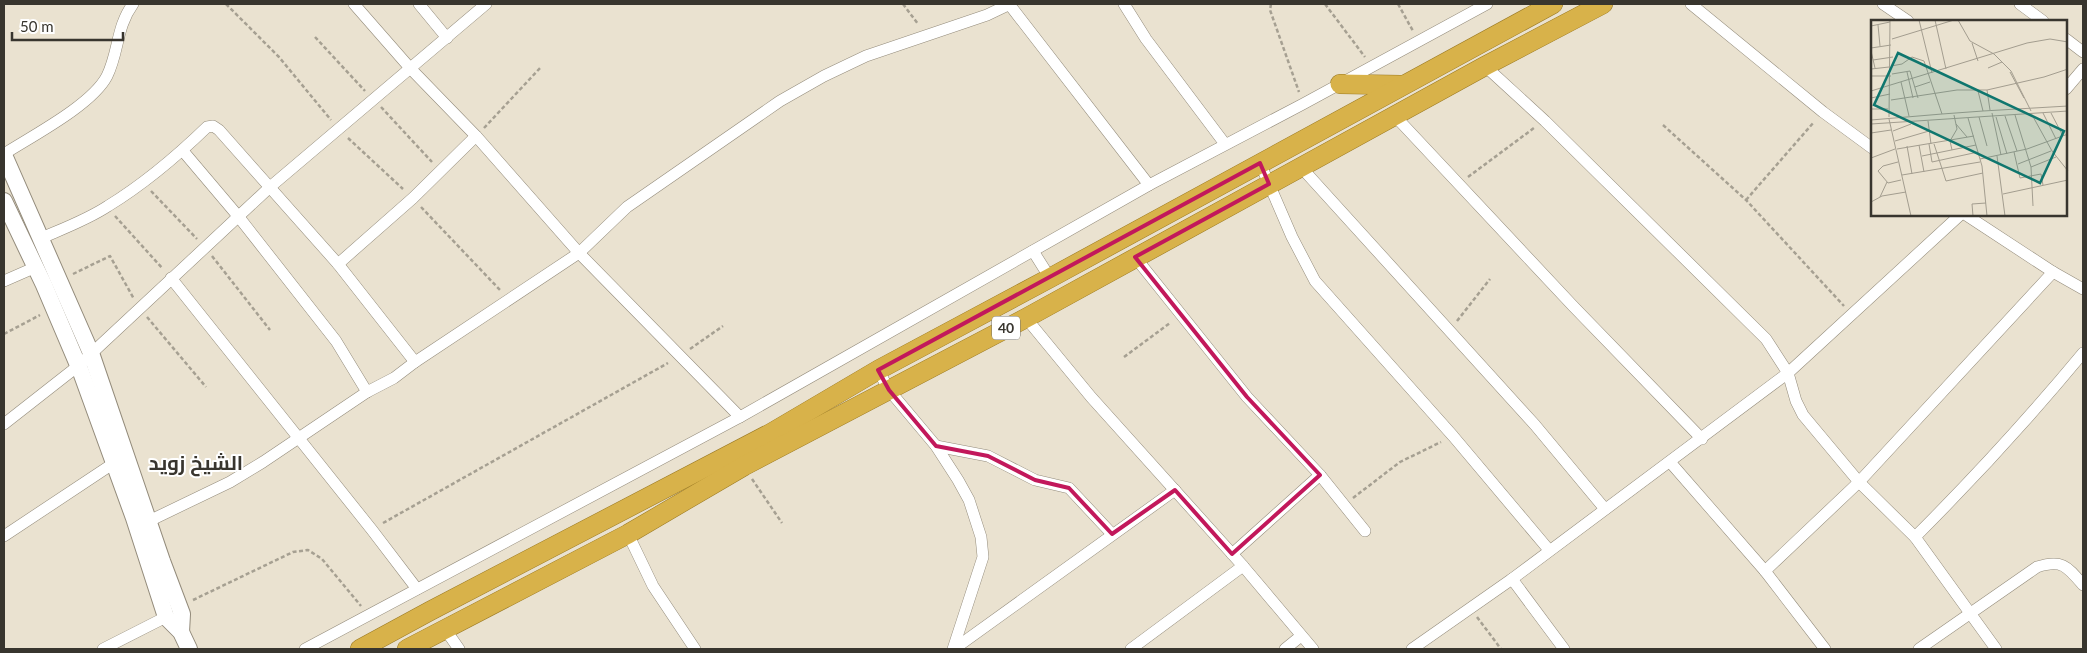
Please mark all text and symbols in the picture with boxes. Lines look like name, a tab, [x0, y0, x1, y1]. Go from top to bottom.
scale bar	[12, 10, 124, 42]
text: 50 m	[20, 17, 54, 35]
inset map	[1871, 20, 2067, 216]
road number: 40	[992, 316, 1020, 339]
district label: الشيخ زويد	[149, 450, 243, 477]

